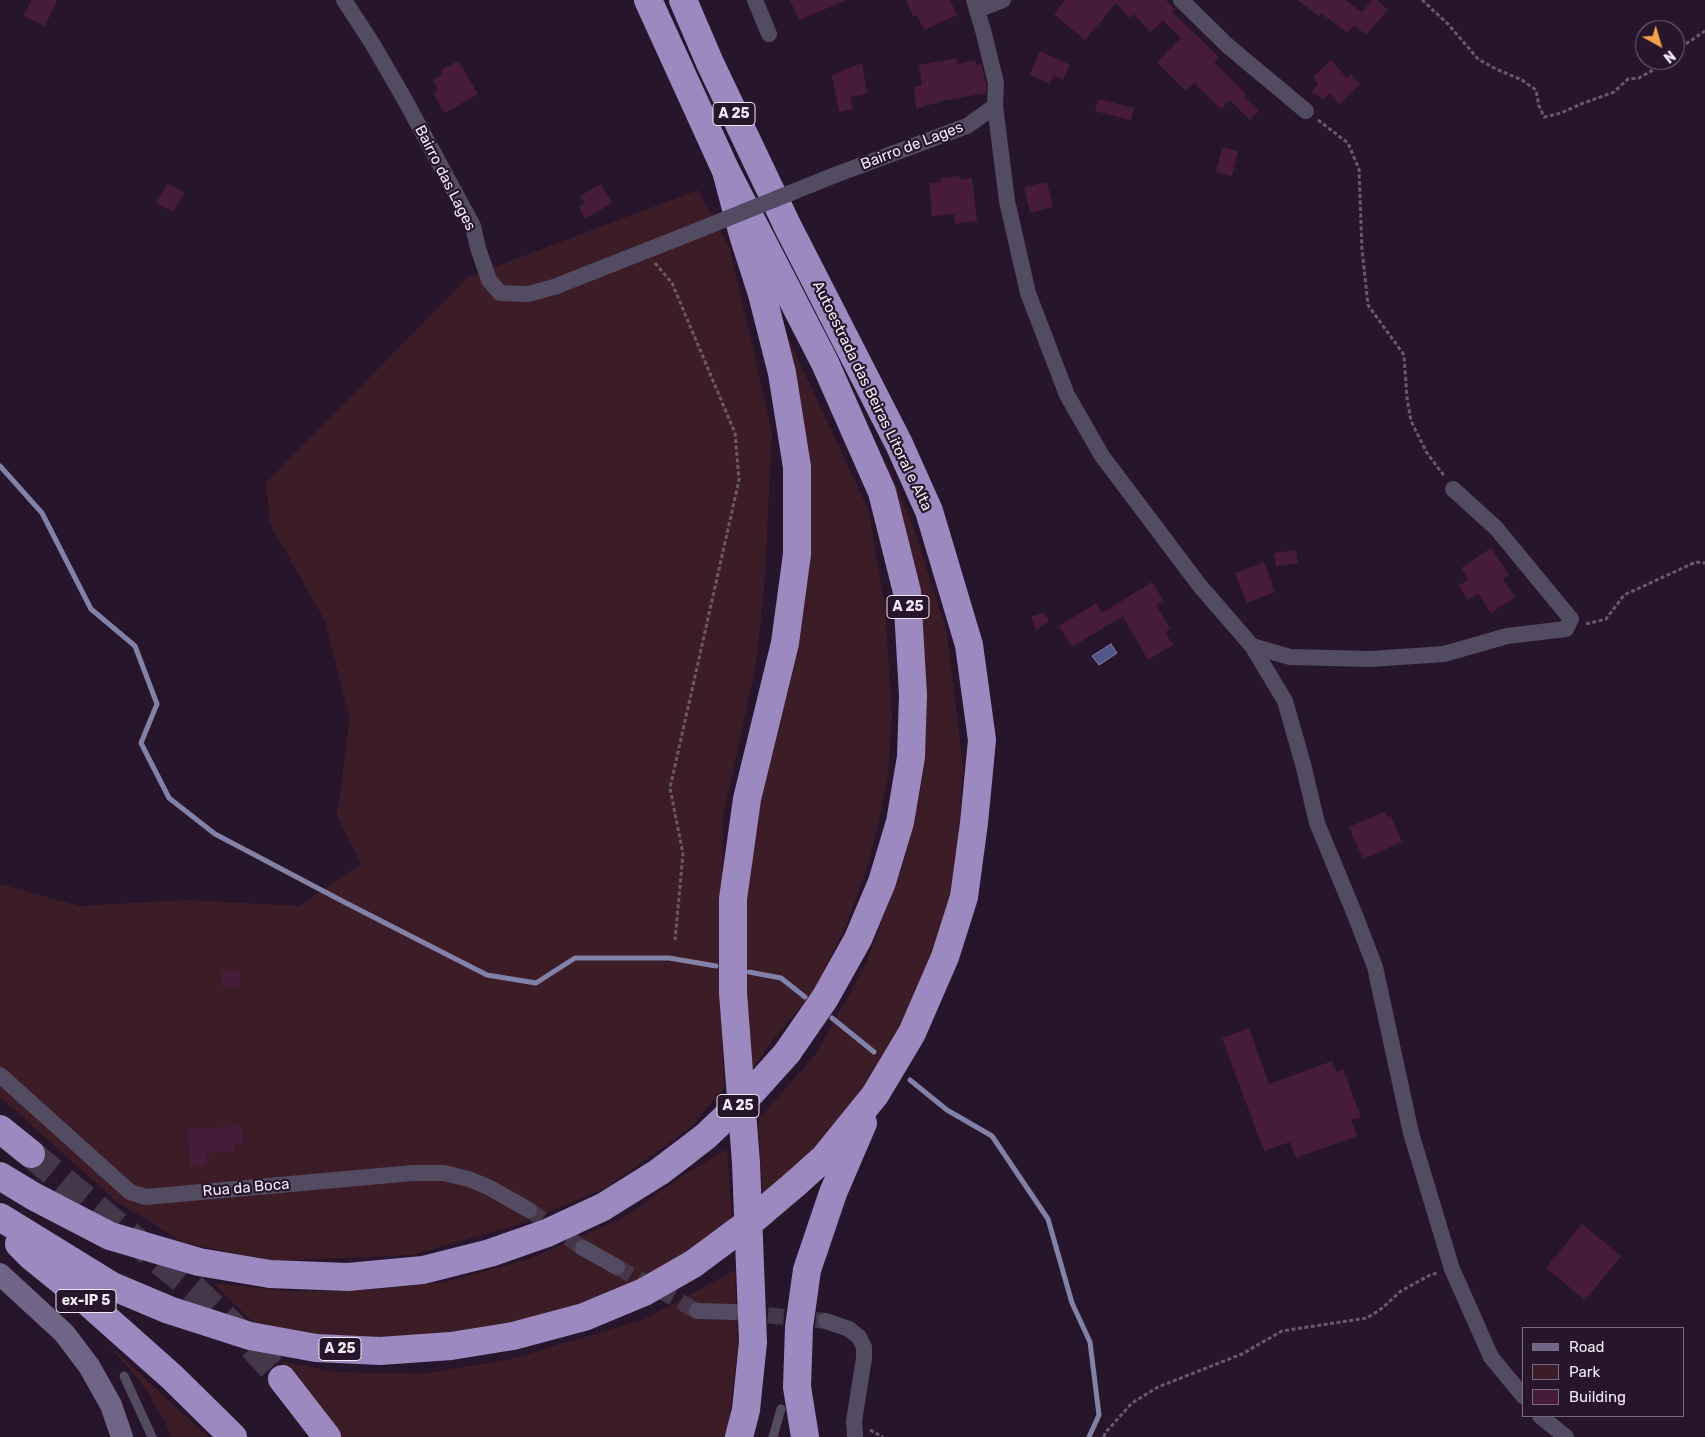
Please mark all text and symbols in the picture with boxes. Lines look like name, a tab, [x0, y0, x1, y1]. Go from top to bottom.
north arrow	[1635, 20, 1685, 70]
text: N	[1660, 46, 1678, 66]
road number: A 25	[713, 102, 755, 126]
street label: Bairro de Lages	[858, 118, 966, 174]
street label: Bairro das Lages	[411, 122, 479, 234]
street label: Autoestrada das Beiras Litoral e Alta	[808, 278, 936, 514]
road number: A 25	[887, 596, 929, 618]
road number: A 25	[717, 1094, 759, 1118]
street label: Rua da Boca	[202, 1175, 290, 1201]
road number: ex-IP 5	[56, 1290, 116, 1312]
legend	[1522, 1327, 1685, 1417]
road number: A 25	[319, 1338, 361, 1360]
text: Road	[1569, 1338, 1605, 1356]
text: Park	[1569, 1363, 1600, 1381]
text: Building	[1569, 1388, 1626, 1406]

